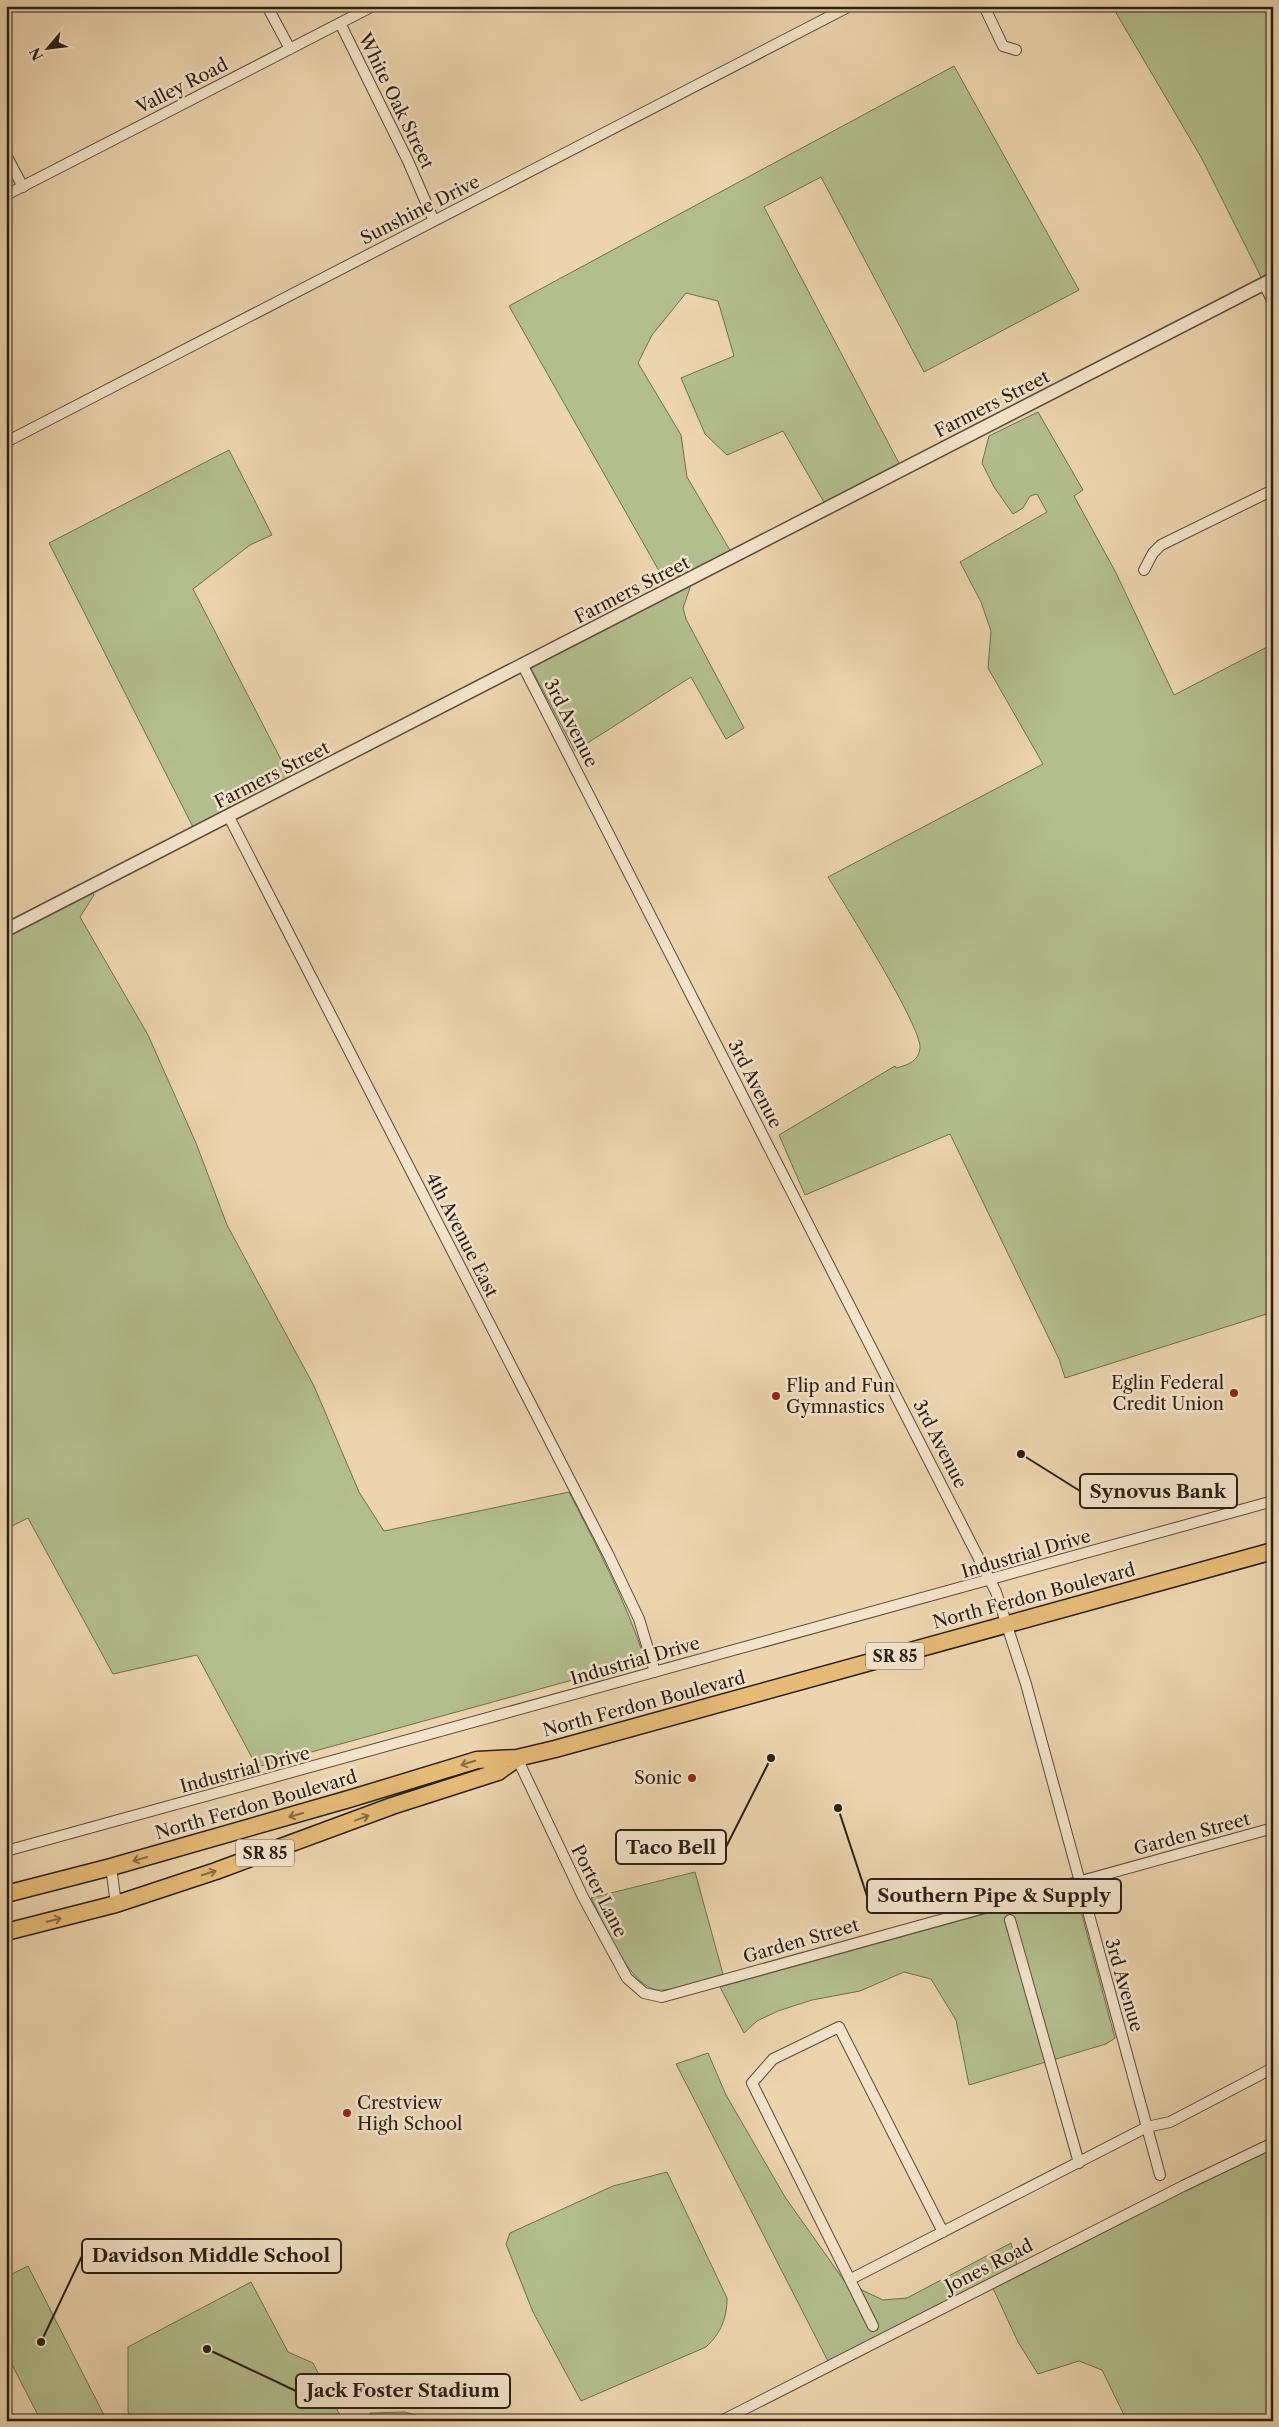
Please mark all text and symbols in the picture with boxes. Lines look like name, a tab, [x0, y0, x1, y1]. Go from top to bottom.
north arrow	[22, 22, 72, 72]
street label: White Oak Street	[353, 29, 439, 173]
text: N	[26, 45, 47, 64]
street label: Valley Road	[132, 53, 232, 119]
street label: Sunshine Drive	[357, 171, 483, 249]
street label: Farmers Street	[931, 365, 1054, 442]
street label: Farmers Street	[571, 551, 694, 628]
street label: 3rd Avenue	[539, 675, 603, 771]
street label: Farmers Street	[211, 736, 334, 813]
street label: 3rd Avenue	[723, 1036, 787, 1132]
street label: 4th Avenue East	[421, 1169, 503, 1302]
place label: Eglin Federal Credit Union	[1111, 1372, 1224, 1415]
place label: Flip and Fun Gymnastics	[786, 1375, 895, 1418]
marker: Eglin Federal Credit Union	[1228, 1387, 1240, 1399]
marker: Flip and Fun Gymnastics	[770, 1390, 782, 1402]
street label: 3rd Avenue	[908, 1396, 972, 1492]
callout: Synovus Bank	[1080, 1474, 1237, 1508]
text: Synovus Bank	[1090, 1480, 1227, 1503]
street label: Industrial Drive	[959, 1525, 1093, 1583]
street label: North Ferdon Boulevard	[930, 1558, 1138, 1634]
street label: Industrial Drive	[568, 1632, 702, 1690]
road number: SR 85	[866, 1642, 924, 1670]
street label: North Ferdon Boulevard	[540, 1666, 748, 1742]
street label: Industrial Drive	[178, 1742, 312, 1798]
one-way arrow	[461, 1758, 477, 1768]
street label: North Ferdon Boulevard	[153, 1766, 359, 1844]
place label: Sonic	[634, 1767, 682, 1789]
marker: Sonic	[686, 1772, 698, 1784]
street label: Garden Street	[1131, 1808, 1253, 1860]
one-way arrow	[288, 1810, 304, 1820]
one-way arrow	[354, 1813, 369, 1822]
callout: Taco Bell	[616, 1830, 726, 1864]
text: Taco Bell	[626, 1836, 716, 1859]
road number: SR 85	[236, 1840, 294, 1866]
street label: Porter Lane	[566, 1841, 632, 1941]
one-way arrow	[132, 1855, 148, 1864]
one-way arrow	[201, 1868, 216, 1877]
callout: Southern Pipe & Supply	[867, 1879, 1121, 1913]
text: Southern Pipe & Supply	[877, 1884, 1112, 1907]
street label: Garden Street	[741, 1914, 862, 1968]
one-way arrow	[45, 1915, 61, 1924]
street label: 3rd Avenue	[1100, 1936, 1148, 2034]
place label: Crestview High School	[357, 2092, 462, 2135]
marker: Crestview High School	[341, 2107, 353, 2119]
street label: Jones Road	[939, 2234, 1037, 2299]
callout: Davidson Middle School	[82, 2239, 341, 2273]
text: Davidson Middle School	[92, 2244, 330, 2267]
callout: Jack Foster Stadium	[296, 2374, 510, 2408]
text: Jack Foster Stadium	[303, 2379, 500, 2402]

